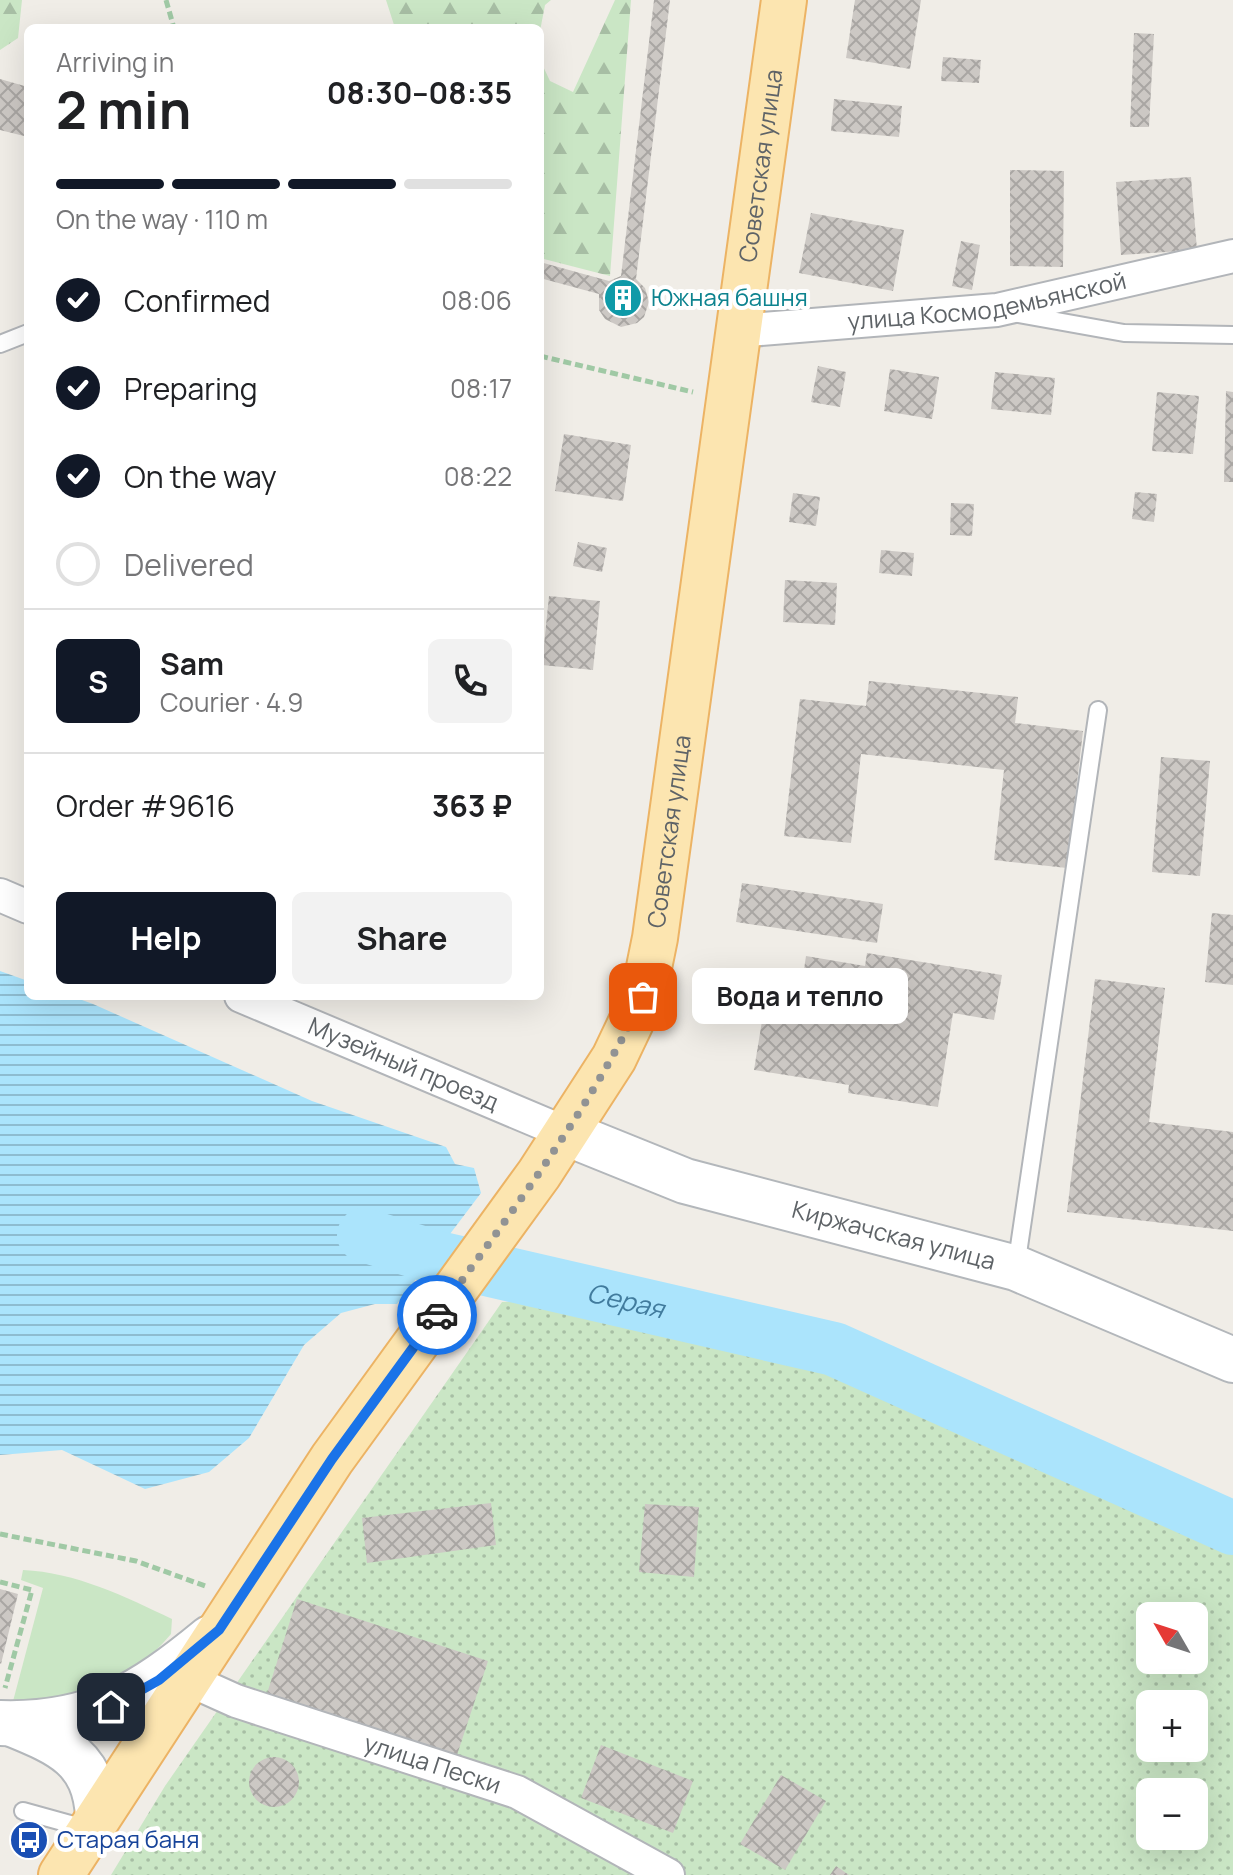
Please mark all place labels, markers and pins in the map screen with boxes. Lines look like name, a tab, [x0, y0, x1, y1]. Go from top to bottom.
building icon: Южная башня	[602, 277, 644, 319]
place label: Южная башня	[651, 280, 808, 313]
pin	[609, 963, 677, 1031]
callout: Вода и тепло	[691, 969, 907, 1025]
pin	[77, 1673, 145, 1741]
bus stop icon: Старая баня	[8, 1819, 50, 1861]
place label: Старая баня	[57, 1822, 200, 1855]

